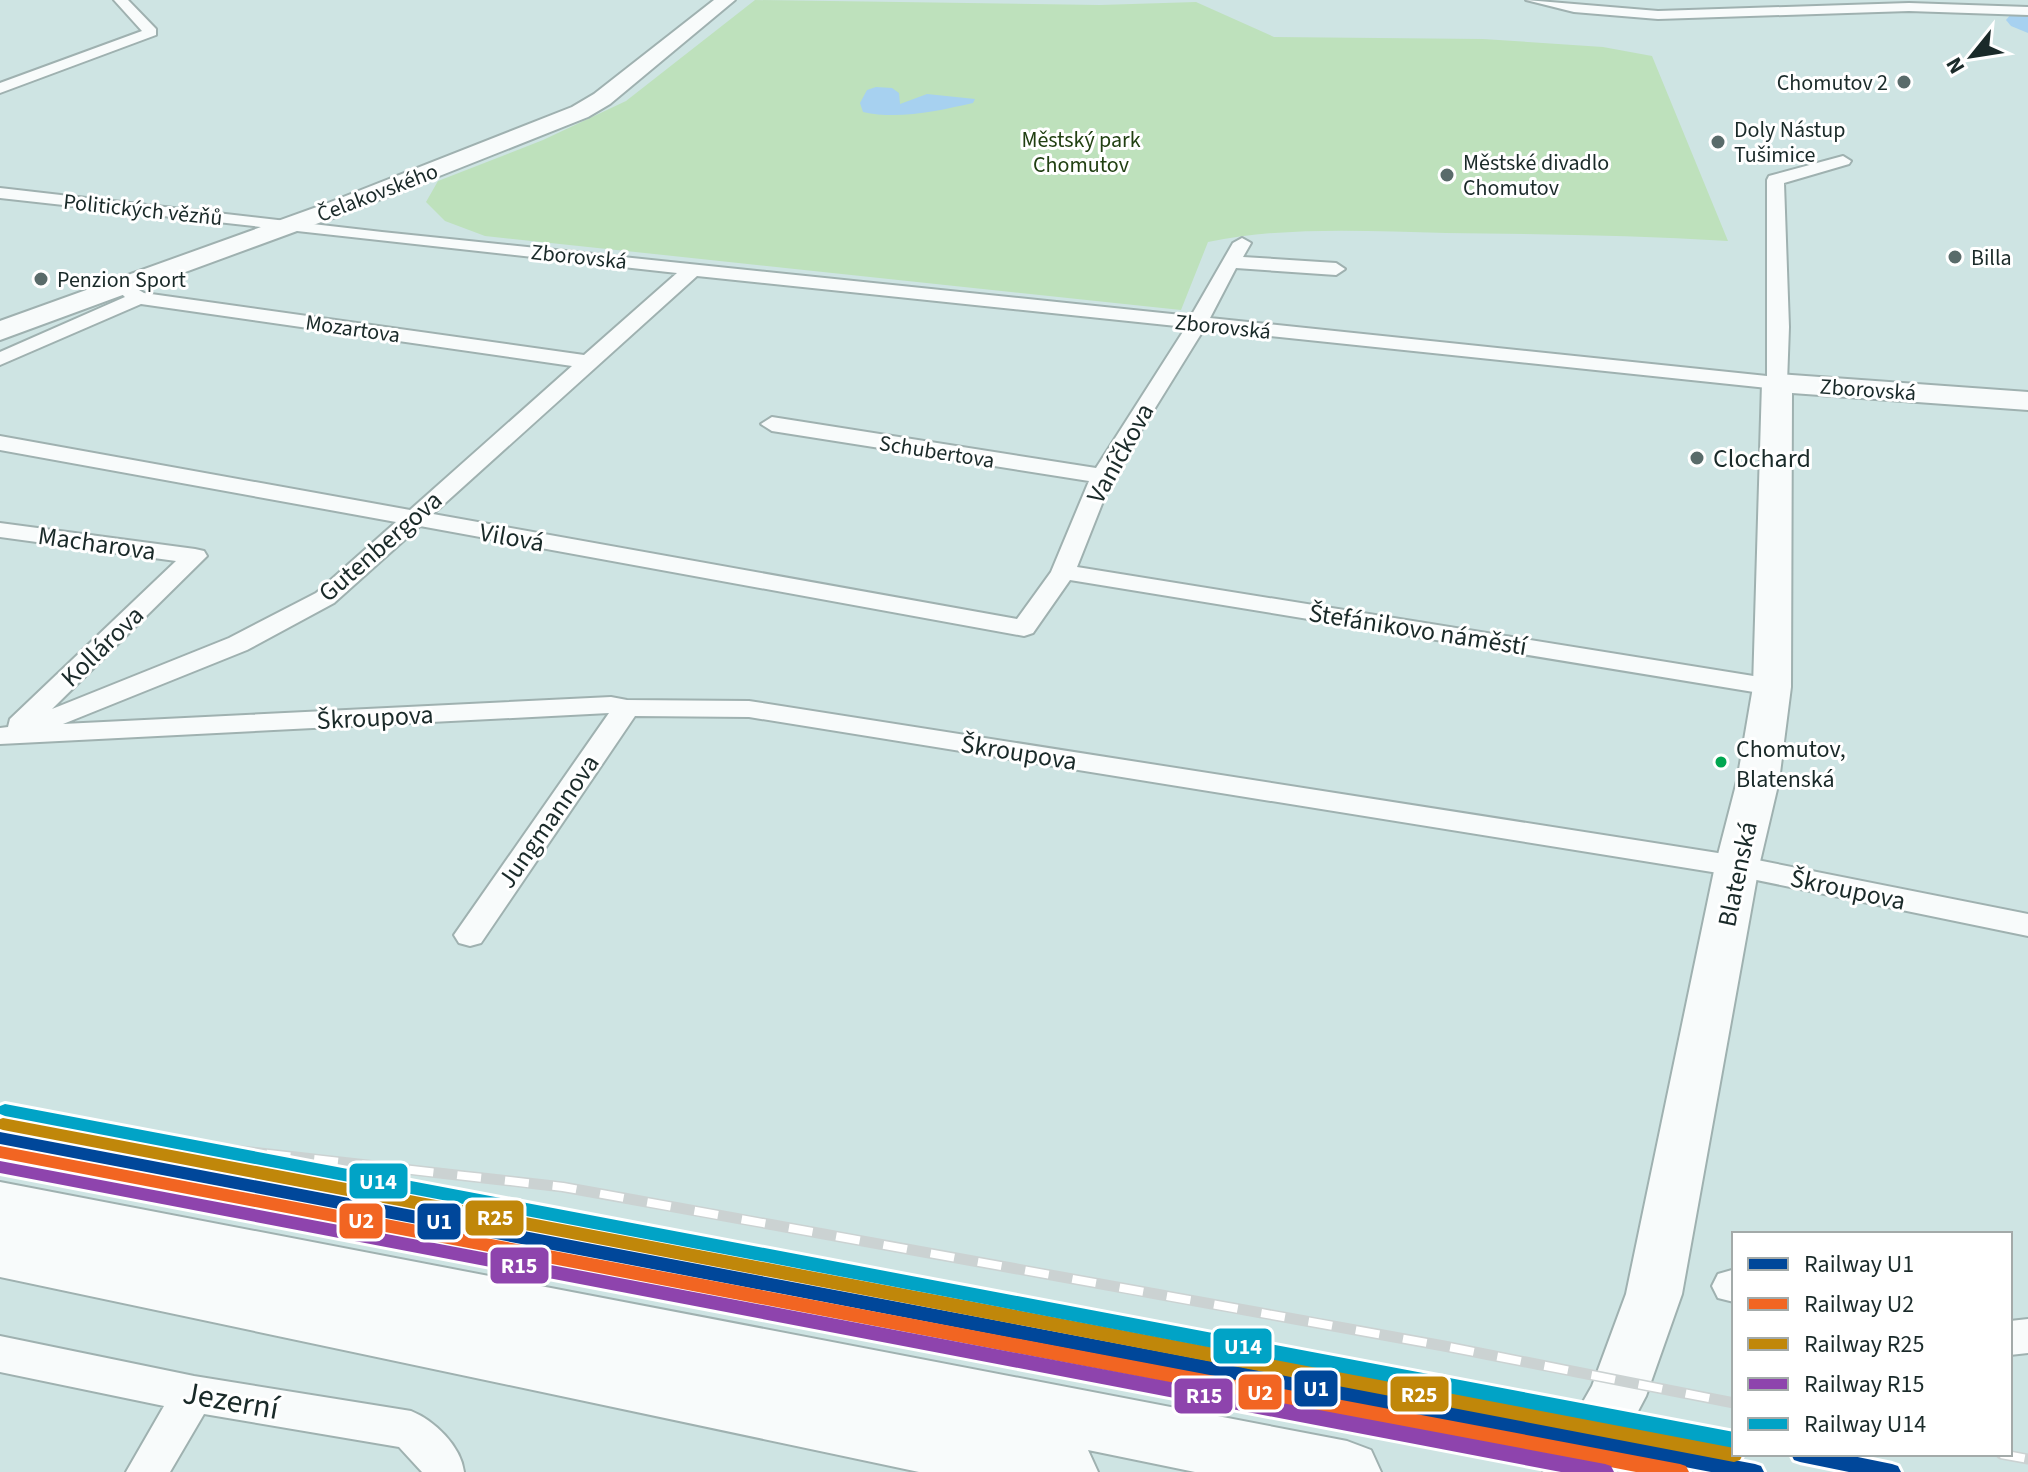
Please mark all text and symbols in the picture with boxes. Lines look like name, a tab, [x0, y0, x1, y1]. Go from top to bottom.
north arrow	[1932, 16, 2012, 96]
text: N	[1938, 51, 1973, 80]
place label: Chomutov 2	[1777, 67, 1888, 99]
marker: Chomutov 2	[1895, 73, 1913, 91]
place label: Doly Nástup Tušimice	[1734, 114, 1845, 171]
park label: Městský park Chomutov	[1021, 124, 1141, 181]
marker: Doly Nástup Tušimice	[1709, 133, 1727, 151]
place label: Městské divadlo Chomutov	[1463, 147, 1609, 204]
street label: Čelakovského	[312, 155, 443, 231]
marker: Městské divadlo Chomutov	[1438, 166, 1456, 184]
street label: Politických vězňů	[62, 186, 224, 234]
street label: Zborovská	[529, 236, 629, 278]
place label: Billa	[1971, 242, 2012, 274]
marker: Billa	[1946, 248, 1964, 266]
place label: Penzion Sport	[57, 264, 187, 296]
marker: Penzion Sport	[32, 270, 50, 288]
street label: Zborovská	[1173, 306, 1273, 348]
street label: Mozartova	[303, 307, 402, 351]
street label: Zborovská	[1819, 371, 1917, 409]
street label: Vaníčkova	[1078, 396, 1163, 510]
street label: Schubertova	[877, 427, 997, 477]
place label: Clochard	[1713, 440, 1811, 477]
marker: Clochard	[1688, 449, 1706, 467]
street label: Gutenbergova	[310, 482, 450, 611]
street label: Vilová	[477, 514, 547, 561]
street label: Macharova	[36, 517, 158, 570]
street label: Štefánikovo náměstí	[1306, 594, 1531, 665]
street label: Kollárova	[53, 597, 152, 695]
street label: Škroupova	[316, 696, 434, 739]
street label: Škroupova	[958, 725, 1080, 780]
place label: Chomutov, Blatenská	[1736, 732, 1846, 797]
street label: Jungmannova	[489, 747, 608, 896]
marker: Chomutov, Blatenská	[1713, 754, 1729, 770]
street label: Blatenská	[1708, 818, 1767, 930]
street label: Škroupova	[1787, 859, 1909, 920]
line badge: U14	[348, 1162, 409, 1200]
text: U14	[359, 1166, 397, 1198]
line badge: R25	[464, 1199, 525, 1237]
line badge: U2	[338, 1202, 384, 1240]
line badge: U1	[416, 1202, 462, 1241]
text: R25	[477, 1202, 513, 1234]
text: U2	[348, 1205, 374, 1237]
text: U1	[426, 1206, 452, 1238]
legend	[1732, 1232, 2012, 1456]
line badge: R15	[489, 1246, 550, 1285]
text: Railway U1	[1804, 1247, 1914, 1282]
text: R15	[501, 1250, 537, 1282]
text: Railway U2	[1804, 1287, 1914, 1322]
line badge: U14	[1212, 1327, 1273, 1365]
text: Railway R25	[1804, 1327, 1924, 1362]
text: U14	[1224, 1331, 1262, 1363]
text: Railway R15	[1804, 1367, 1924, 1402]
line badge: U1	[1293, 1369, 1339, 1408]
street label: Jezerní	[179, 1370, 284, 1432]
line badge: U2	[1237, 1373, 1283, 1411]
text: U1	[1303, 1373, 1329, 1405]
line badge: R25	[1389, 1375, 1450, 1413]
line badge: R15	[1173, 1377, 1234, 1415]
text: U2	[1247, 1377, 1273, 1409]
text: R25	[1401, 1379, 1437, 1411]
text: R15	[1186, 1380, 1222, 1412]
text: Railway U14	[1804, 1407, 1926, 1442]

